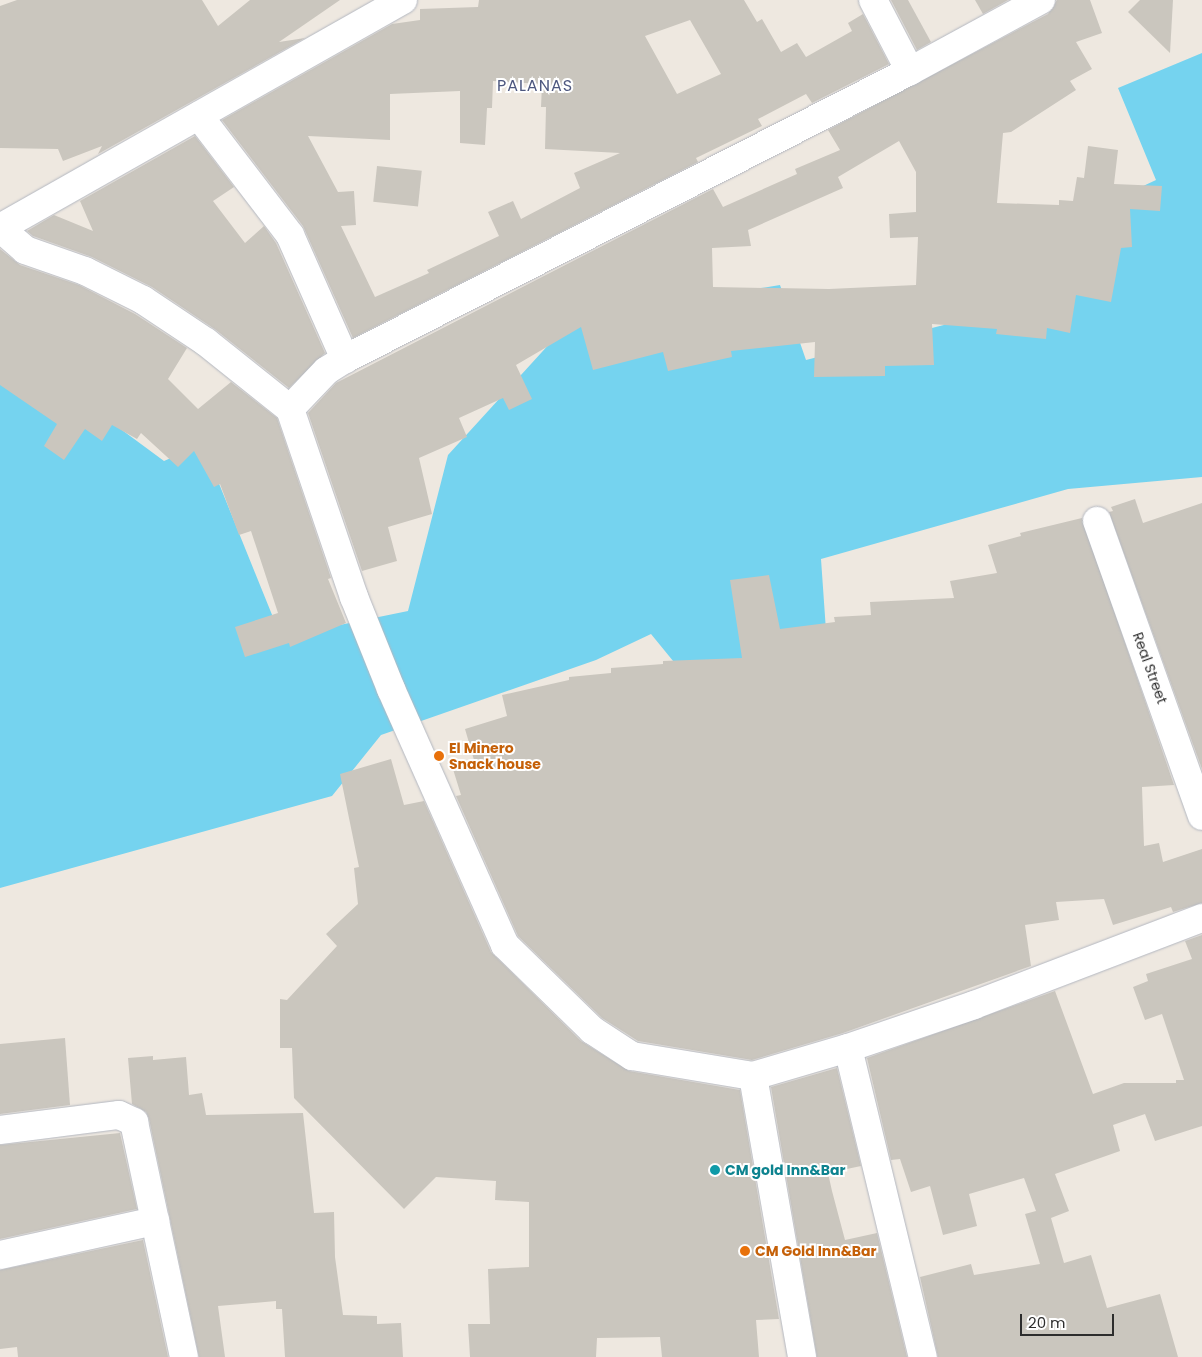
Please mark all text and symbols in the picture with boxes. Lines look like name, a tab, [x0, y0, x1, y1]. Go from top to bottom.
district label: PALANAS	[496, 76, 574, 96]
street label: Real Street	[1129, 630, 1171, 706]
place label: El Minero Snack house	[449, 740, 541, 772]
marker: El Minero Snack house	[433, 750, 445, 762]
place label: CM gold Inn&Bar	[725, 1162, 845, 1178]
marker: CM gold Inn&Bar	[709, 1164, 721, 1176]
place label: CM Gold Inn&Bar	[755, 1243, 877, 1259]
marker: CM Gold Inn&Bar	[739, 1245, 751, 1257]
scale bar	[1022, 1304, 1116, 1336]
text: 20 m	[1028, 1312, 1066, 1333]

